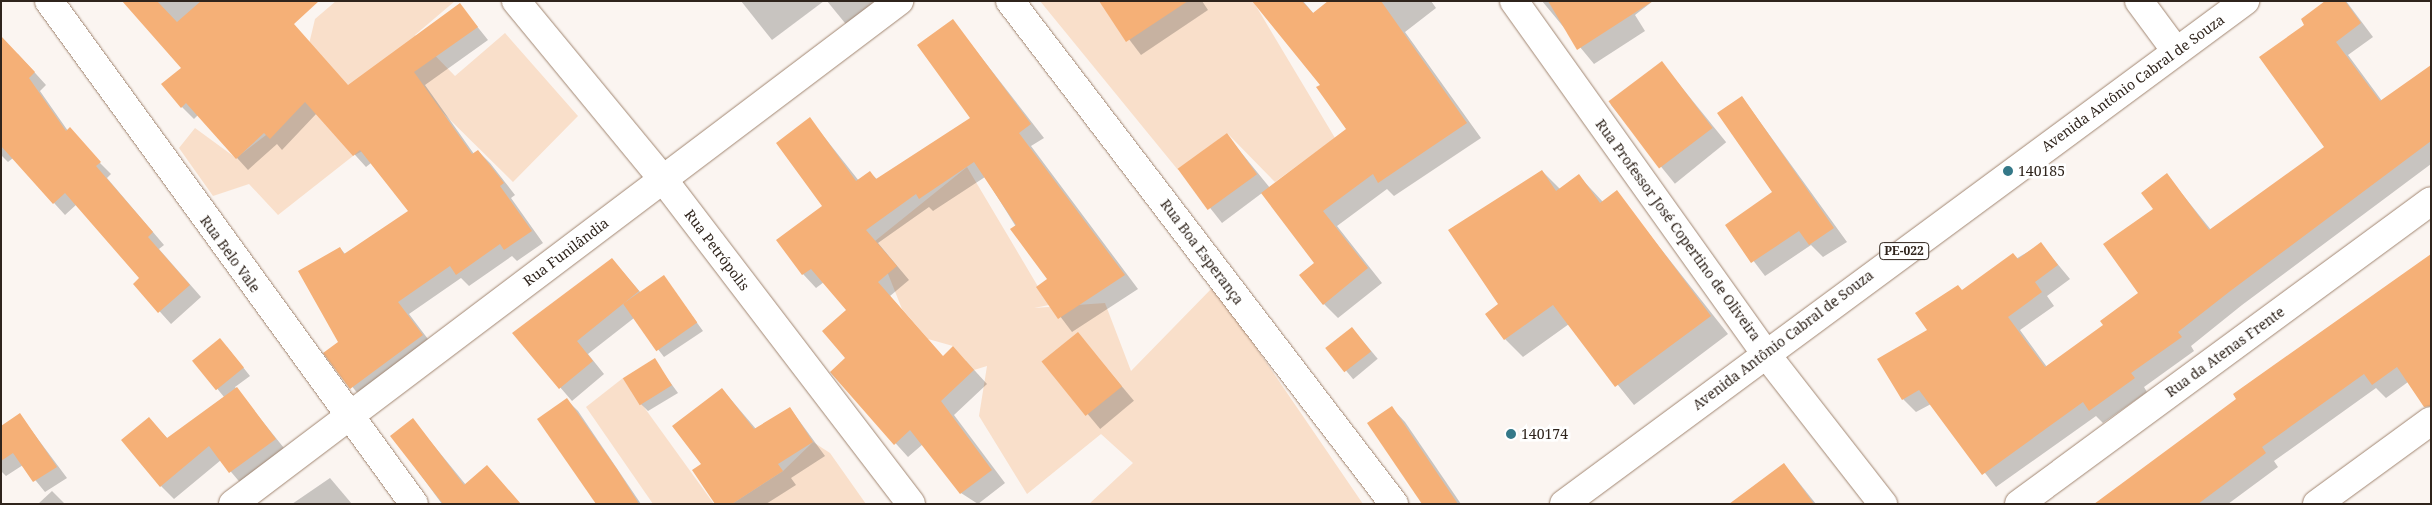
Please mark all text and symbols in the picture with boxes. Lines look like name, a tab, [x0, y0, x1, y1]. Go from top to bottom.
street label: Avenida Antônio Cabral de Souza	[2038, 11, 2228, 155]
street label: Rua Professor José Copertino de Oliveira	[1592, 116, 1764, 344]
place label: 140185	[2018, 163, 2065, 179]
marker: 140185	[2002, 165, 2014, 177]
street label: Rua Boa Esperança	[1157, 196, 1247, 308]
street label: Rua Petrópolis	[681, 206, 753, 294]
street label: Rua Belo Vale	[197, 212, 263, 296]
street label: Rua Funilândia	[520, 214, 612, 290]
road number: PE-022	[1879, 242, 1929, 260]
street label: Avenida Antônio Cabral de Souza	[1689, 266, 1877, 414]
street label: Rua da Atenas Frente	[2162, 303, 2288, 401]
place label: 140174	[1521, 426, 1568, 442]
marker: 140174	[1505, 428, 1517, 440]

